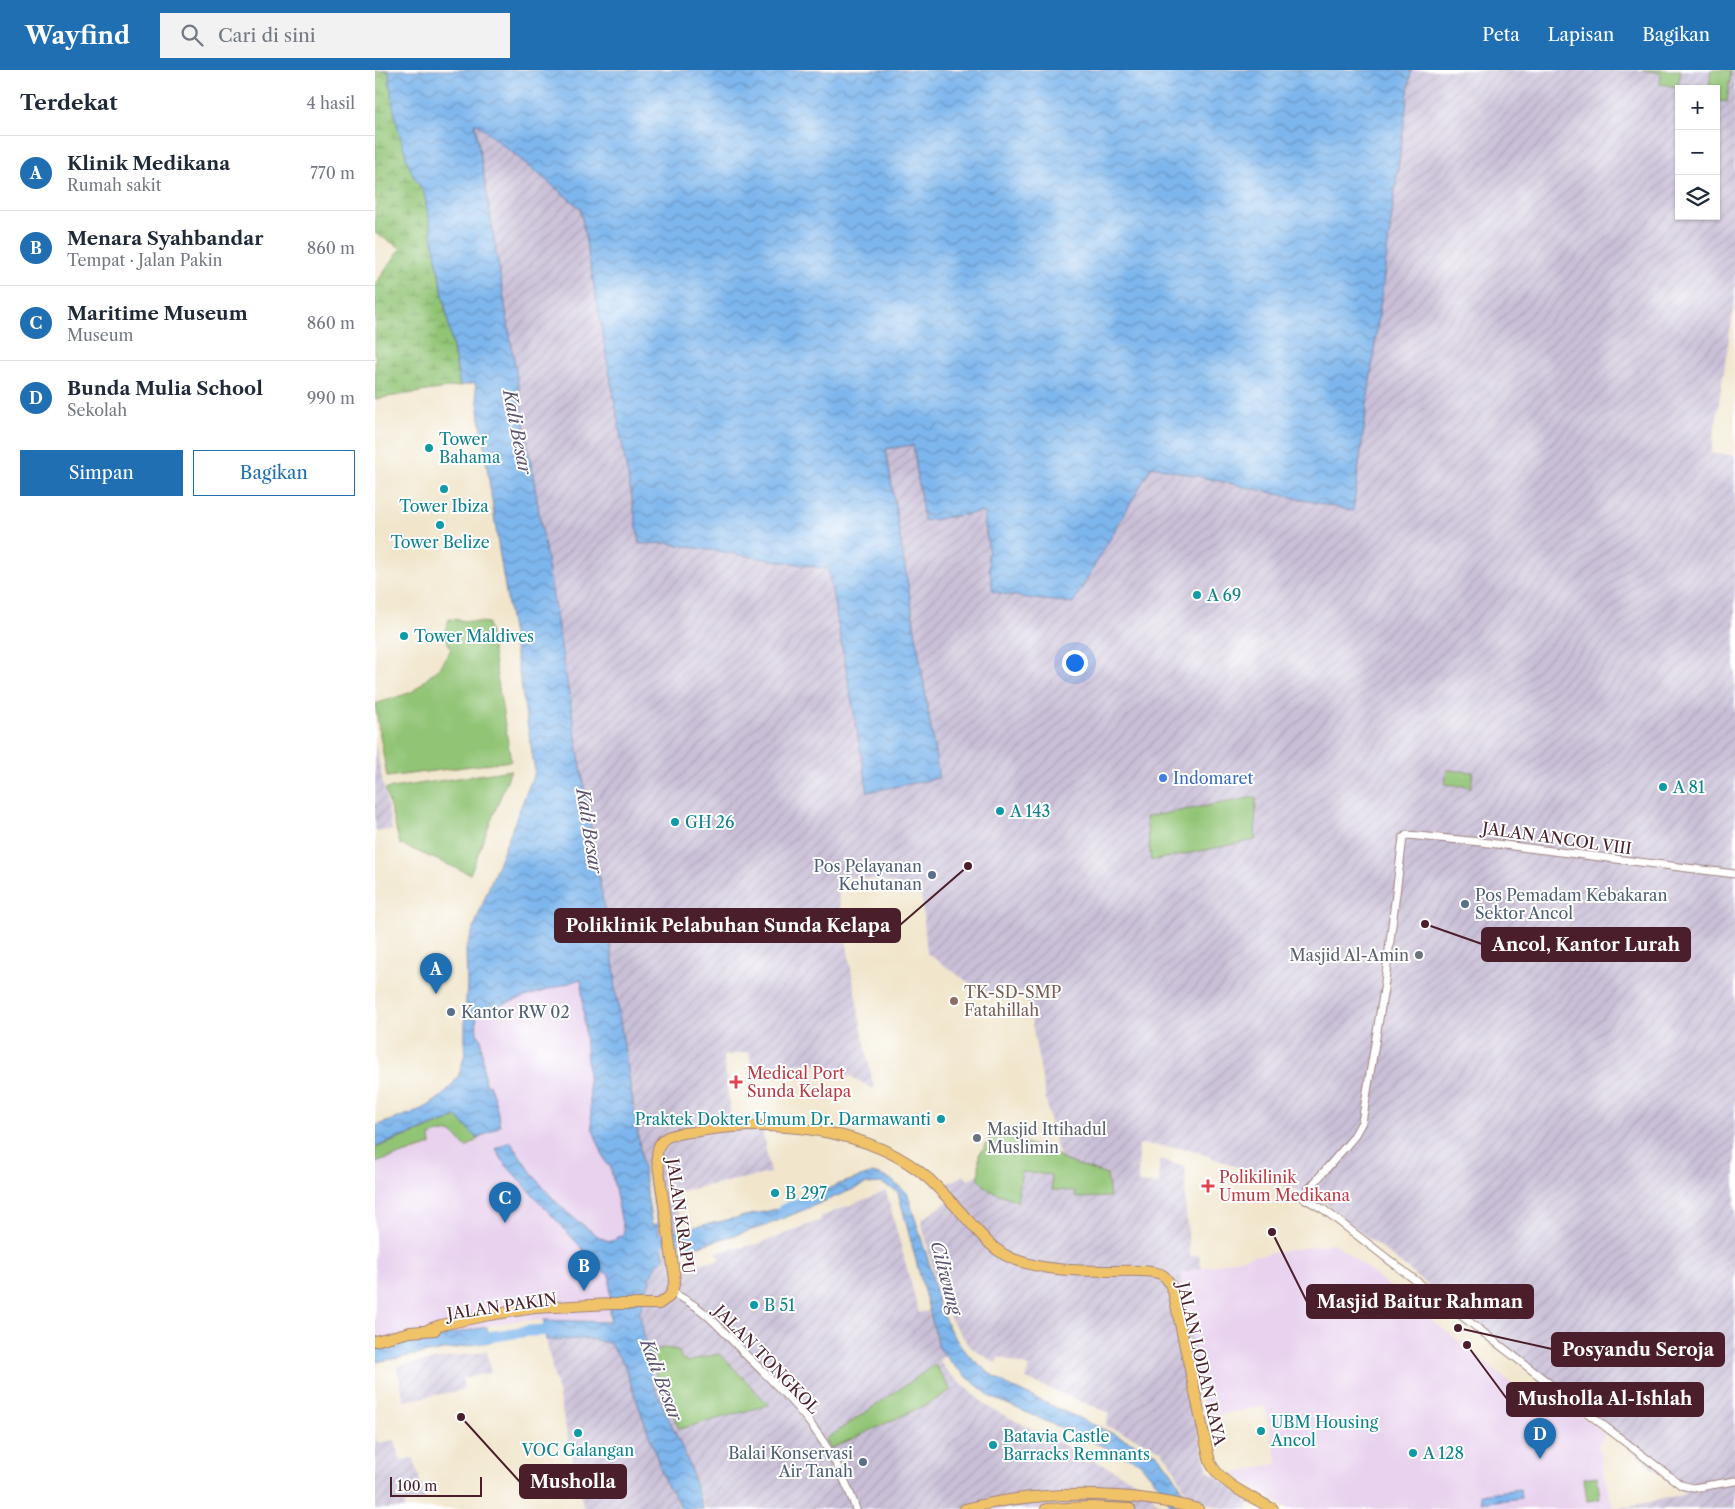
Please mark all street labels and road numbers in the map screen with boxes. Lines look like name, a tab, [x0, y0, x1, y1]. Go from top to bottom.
street label: JALAN ANCOL VIII	[1478, 817, 1633, 858]
street label: JALAN KRAPU	[663, 1154, 699, 1275]
street label: JALAN LODAN RAYA	[1173, 1277, 1231, 1449]
street label: JALAN PAKIN	[443, 1288, 558, 1324]
street label: JALAN TONGKOL	[708, 1298, 824, 1418]

